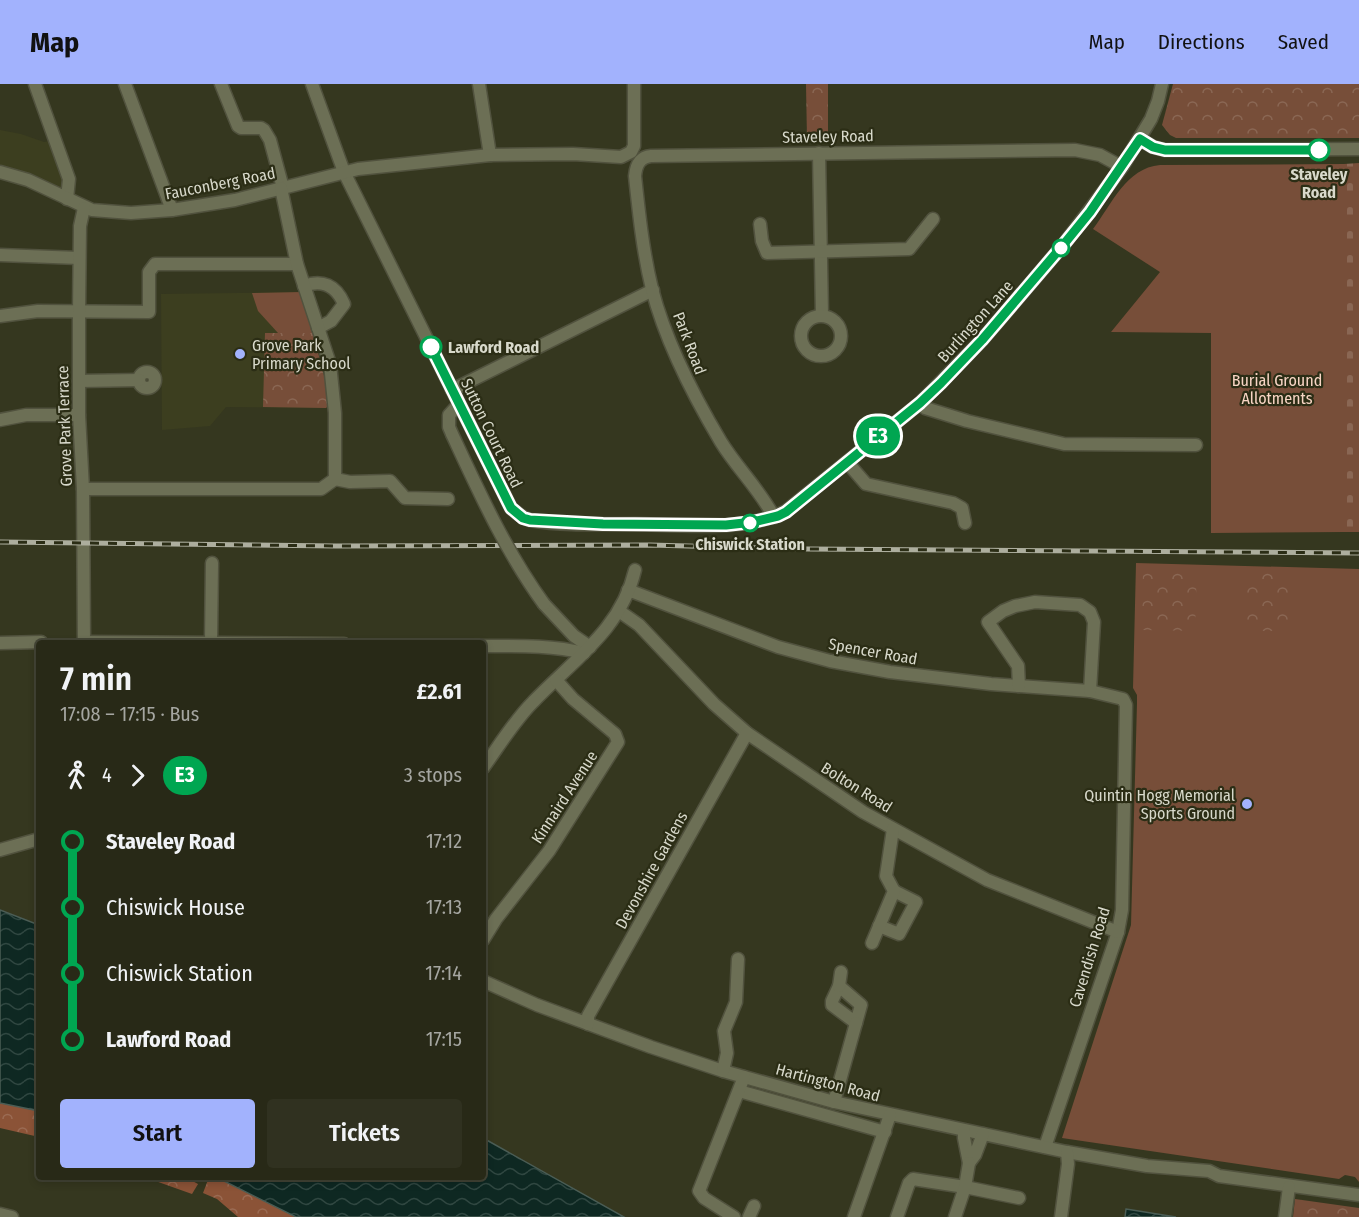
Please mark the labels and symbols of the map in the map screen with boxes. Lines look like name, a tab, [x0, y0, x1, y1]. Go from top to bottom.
street label: Staveley Road	[782, 126, 874, 147]
marker: Staveley Road	[1308, 139, 1330, 161]
street label: Fauconberg Road	[163, 163, 277, 203]
place label: Staveley Road	[1291, 165, 1348, 202]
unlabelled marker	[1052, 239, 1070, 257]
street label: Burlington Lane	[934, 276, 1017, 366]
street label: Park Road	[669, 309, 710, 377]
place label: Grove Park Primary School	[252, 336, 351, 373]
marker: Lawford Road	[420, 336, 442, 358]
place label: Lawford Road	[448, 338, 539, 357]
marker: Grove Park Primary School	[233, 347, 247, 361]
street label: Grove Park Terrace	[53, 365, 76, 487]
park label: Burial Ground Allotments	[1232, 371, 1322, 408]
street label: Sutton Court Road	[457, 375, 526, 491]
line badge: E3	[851, 416, 905, 456]
marker: Chiswick Station	[741, 514, 759, 532]
place label: Chiswick Station	[695, 535, 805, 554]
street label: Spencer Road	[827, 634, 919, 669]
street label: Kinnaird Avenue	[527, 747, 602, 847]
street label: Bolton Road	[818, 758, 896, 817]
place label: Quintin Hogg Memorial Sports Ground	[1084, 786, 1235, 823]
marker: Quintin Hogg Memorial Sports Ground	[1240, 797, 1254, 811]
street label: Devonshire Gardens	[611, 808, 692, 932]
street label: Cavendish Road	[1065, 905, 1114, 1010]
street label: Hartington Road	[774, 1059, 882, 1106]

